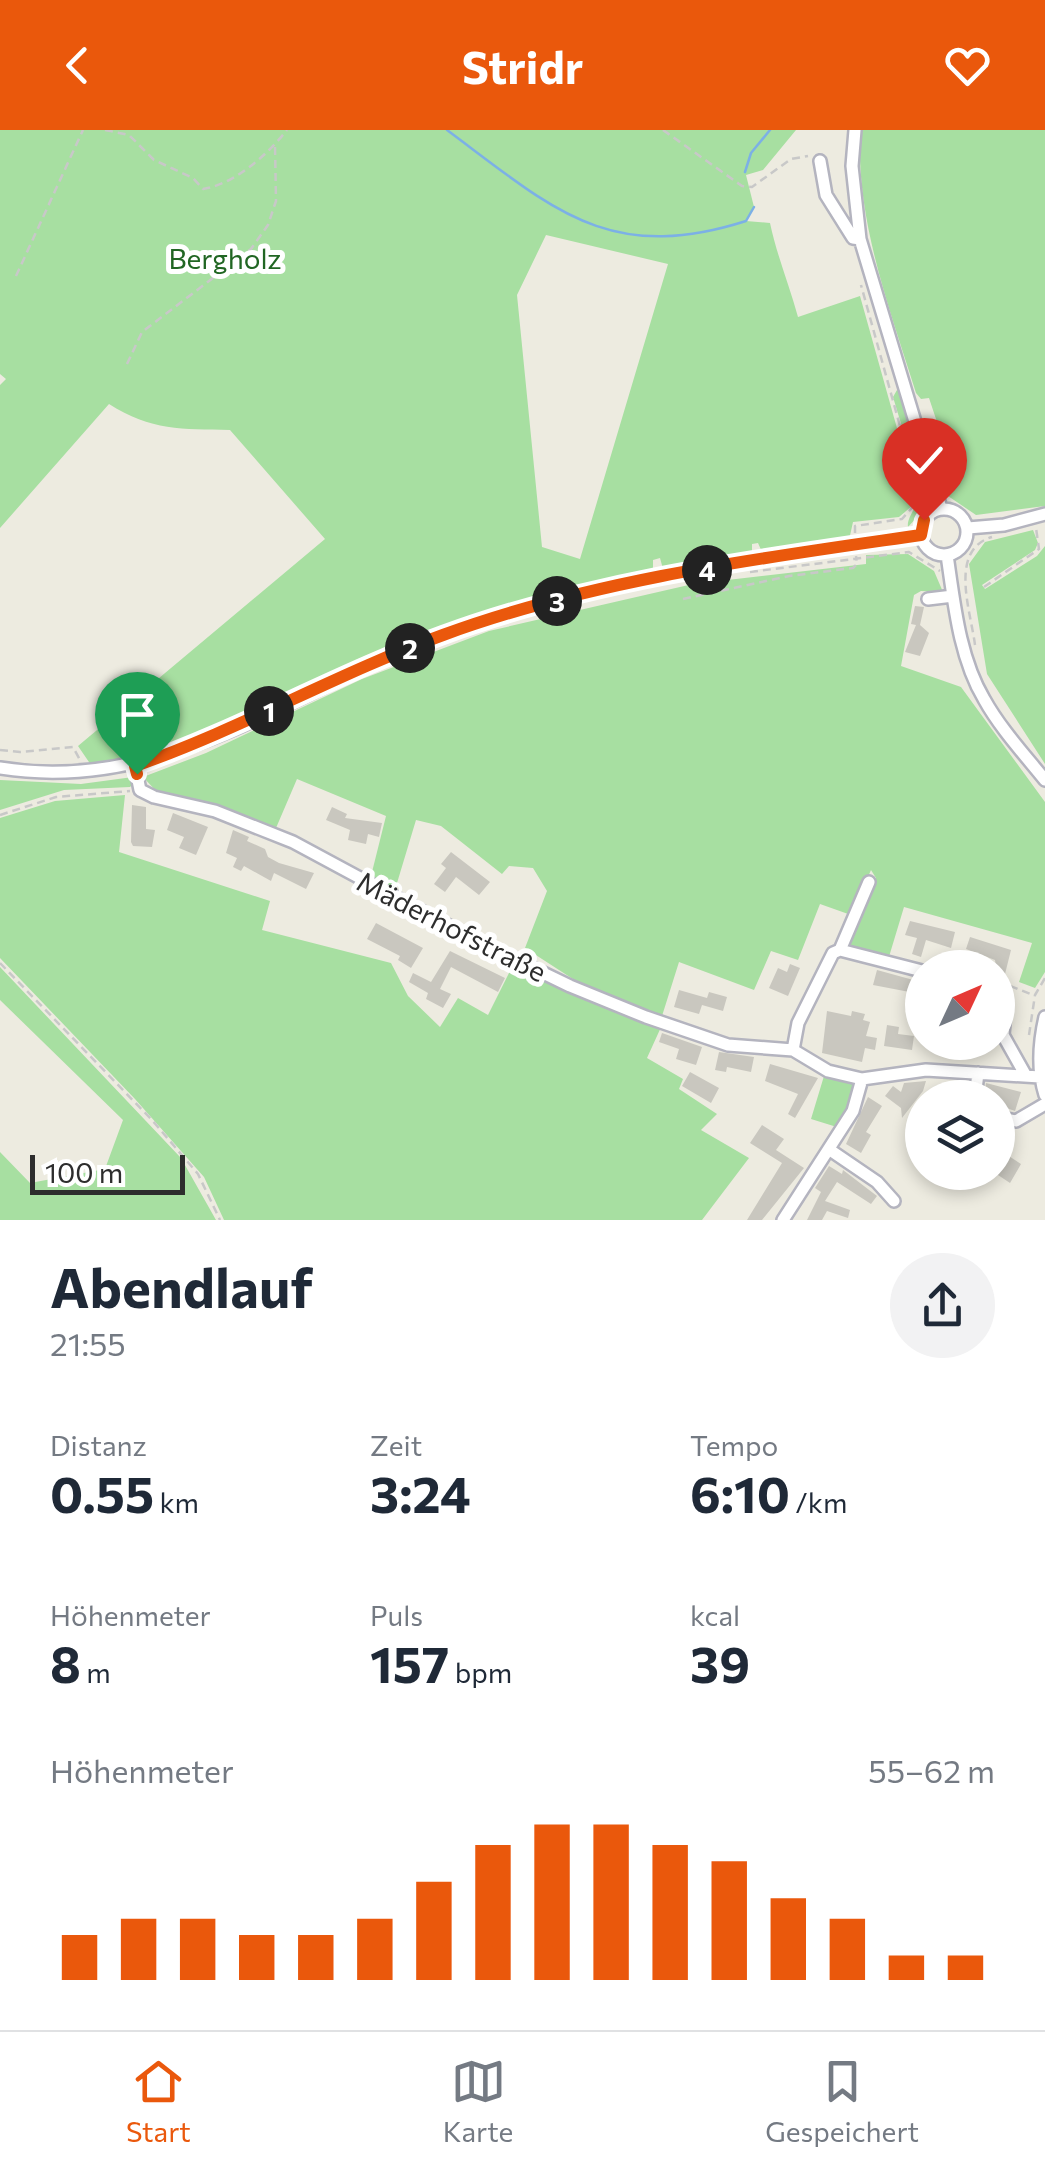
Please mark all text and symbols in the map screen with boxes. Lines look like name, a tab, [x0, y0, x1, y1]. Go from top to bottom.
icon: back	[50, 38, 105, 93]
text: Stridr	[462, 38, 583, 93]
icon: heart	[940, 38, 995, 93]
park label: Bergholz	[168, 241, 282, 275]
pin	[882, 418, 967, 521]
icon: check	[897, 433, 952, 488]
pin: 4	[682, 545, 732, 595]
text: 4	[698, 553, 716, 587]
pin: 3	[532, 576, 582, 626]
text: 3	[549, 584, 565, 618]
pin: 2	[385, 623, 435, 673]
text: 2	[402, 631, 418, 665]
pin	[95, 672, 180, 775]
pin: 1	[244, 686, 294, 736]
icon: arrive	[110, 687, 165, 742]
text: 1	[263, 694, 275, 728]
street label: Mäderhofstraße	[352, 864, 552, 988]
north arrow	[905, 950, 1015, 1060]
map controls	[905, 950, 1015, 1190]
button: layers	[905, 1080, 1015, 1190]
scale bar	[30, 1150, 185, 1194]
text: 100 m	[45, 1155, 123, 1189]
text: Abendlauf	[50, 1252, 313, 1319]
button: share	[890, 1253, 995, 1358]
text: 21:55	[50, 1323, 126, 1363]
text: Distanz	[50, 1428, 147, 1462]
text: Zeit	[370, 1428, 422, 1462]
text: Tempo	[690, 1428, 778, 1462]
text: 0.55	[50, 1462, 154, 1523]
text: 3:24	[370, 1462, 471, 1523]
text: 6:10	[690, 1462, 790, 1523]
text: km	[154, 1485, 199, 1519]
text: /km	[790, 1485, 847, 1519]
text: Höhenmeter	[50, 1598, 211, 1632]
text: Puls	[370, 1598, 423, 1632]
text: kcal	[690, 1598, 740, 1632]
text: 8	[50, 1632, 81, 1693]
text: 157	[370, 1632, 449, 1693]
text: 39	[690, 1632, 750, 1693]
text: m	[81, 1655, 111, 1689]
text: bpm	[449, 1655, 512, 1689]
text: Höhenmeter	[50, 1750, 234, 1790]
text: 55–62 m	[868, 1750, 995, 1790]
tab: Start	[126, 2054, 191, 2148]
tab: Karte	[443, 2054, 513, 2148]
tab: Gespeichert	[765, 2054, 919, 2148]

